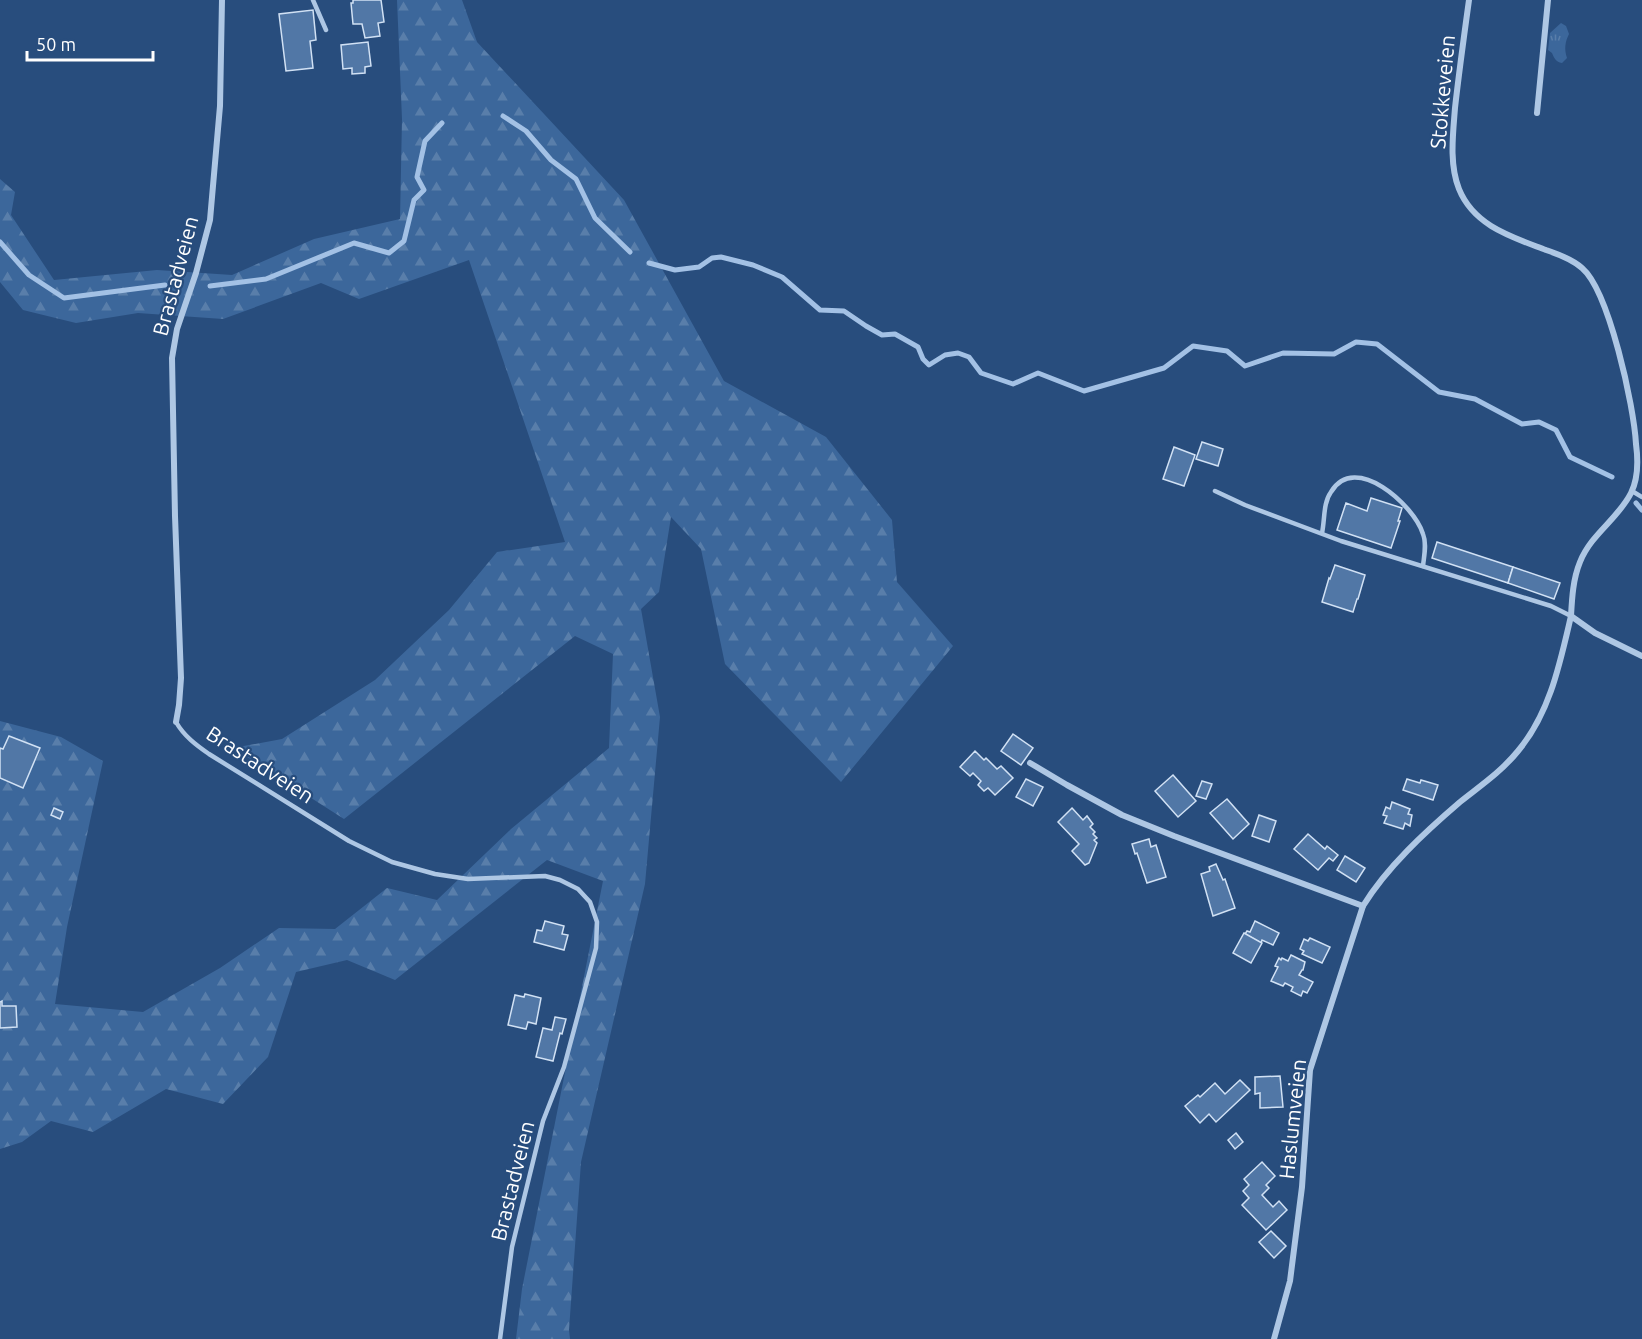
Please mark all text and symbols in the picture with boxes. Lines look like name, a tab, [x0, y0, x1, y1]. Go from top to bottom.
scale bar	[27, 24, 153, 62]
text: 50 m	[36, 34, 76, 54]
street label: Stokkeveien	[1425, 34, 1459, 150]
street label: Brastadveien	[148, 213, 203, 338]
street label: Brastadveien	[202, 721, 319, 808]
street label: Haslumveien	[1274, 1058, 1310, 1180]
street label: Brastadveien	[486, 1118, 539, 1243]

